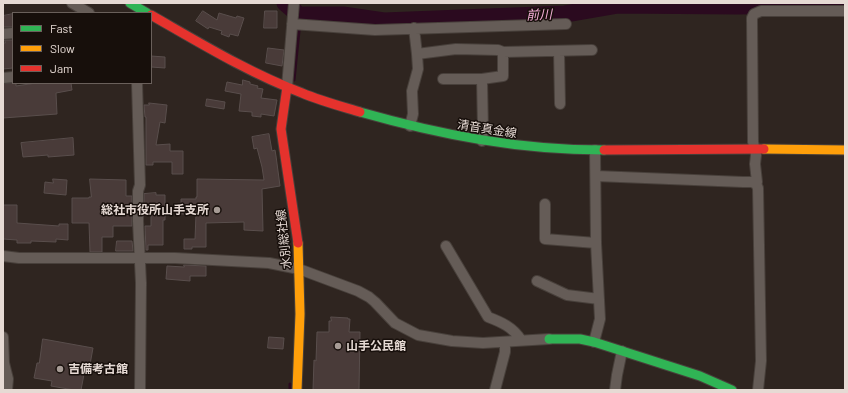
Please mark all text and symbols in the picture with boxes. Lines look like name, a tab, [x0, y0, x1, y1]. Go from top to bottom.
water label: 前川	[526, 7, 552, 23]
legend	[12, 12, 152, 84]
text: Fast	[50, 21, 73, 35]
text: Slow	[50, 41, 75, 55]
text: Jam	[50, 61, 73, 75]
street label: 清音真金線	[456, 117, 518, 141]
place label: 総社市役所山手支所	[101, 203, 209, 217]
marker: 総社市役所山手支所	[212, 205, 222, 215]
street label: 水別総社線	[274, 208, 294, 270]
place label: 山手公民館	[346, 339, 406, 353]
marker: 山手公民館	[333, 341, 343, 351]
place label: 吉備考古館	[68, 362, 128, 376]
marker: 吉備考古館	[55, 364, 65, 374]

